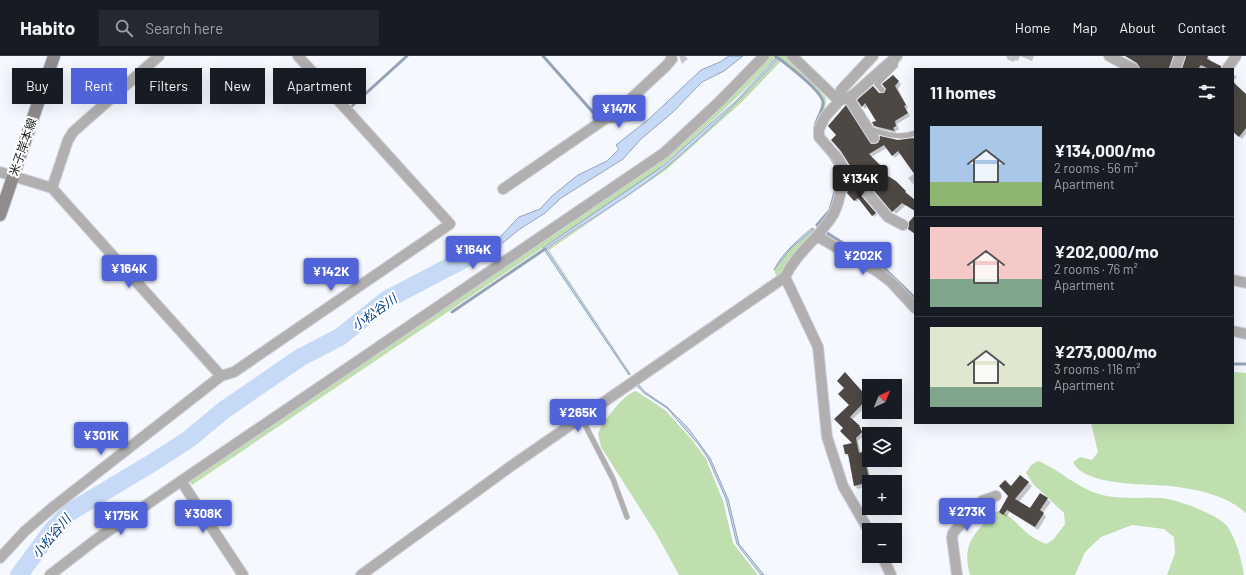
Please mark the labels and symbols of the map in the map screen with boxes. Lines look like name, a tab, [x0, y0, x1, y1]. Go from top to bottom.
pin: ¥147K	[591, 95, 647, 129]
street label: 米子岸本線	[6, 116, 38, 177]
pin: ¥134K	[832, 165, 888, 199]
pin: ¥164K	[445, 236, 501, 270]
pin: ¥202K	[835, 242, 891, 276]
pin: ¥164K	[101, 255, 157, 289]
pin: ¥142K	[303, 258, 359, 292]
water label: 小松谷川	[348, 289, 401, 334]
north arrow	[862, 379, 902, 419]
pin: ¥265K	[550, 399, 606, 433]
pin: ¥301K	[73, 422, 129, 456]
pin: ¥273K	[939, 498, 995, 532]
pin: ¥308K	[175, 500, 231, 534]
pin: ¥175K	[93, 502, 149, 536]
water label: 小松谷川	[28, 509, 75, 561]

